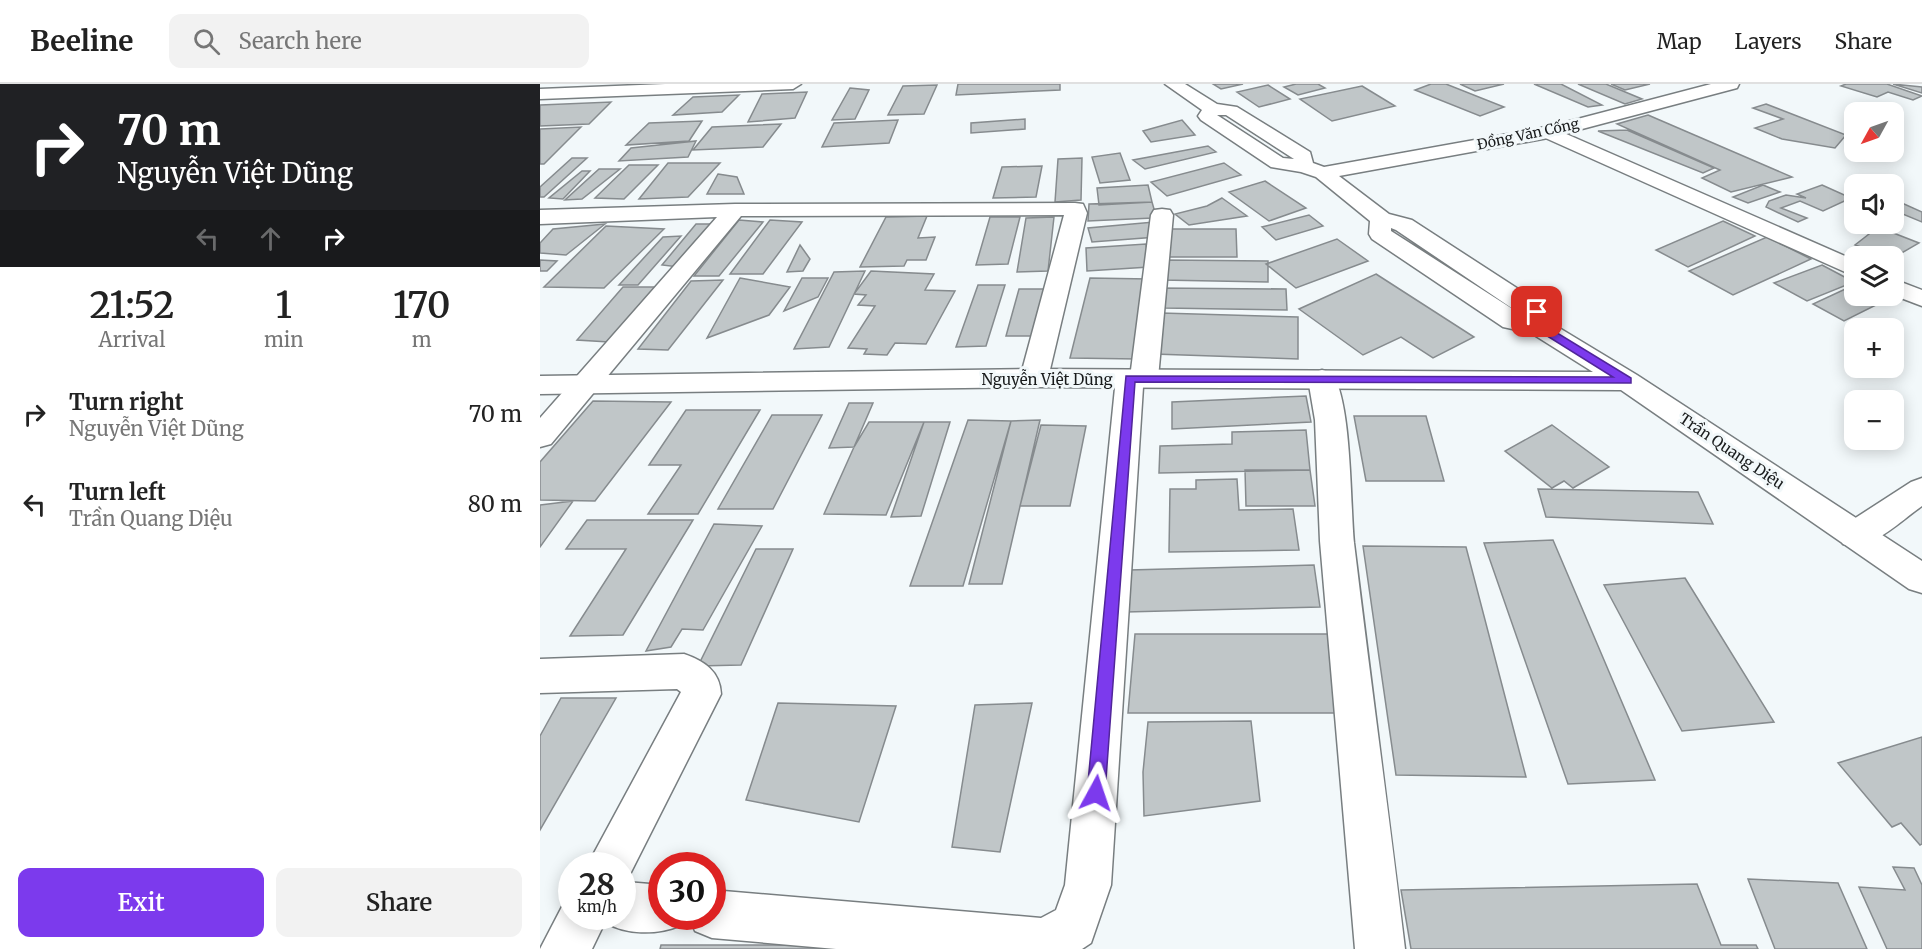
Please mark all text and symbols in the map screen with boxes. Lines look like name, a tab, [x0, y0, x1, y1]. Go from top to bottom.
search box	[169, 14, 589, 68]
text: Beeline	[30, 23, 133, 59]
icon: search	[190, 25, 223, 58]
text: Search here	[238, 27, 362, 55]
text: Map	[1657, 28, 1702, 55]
text: Layers	[1735, 28, 1802, 55]
text: Share	[1835, 28, 1892, 55]
north arrow	[1844, 102, 1904, 162]
map controls	[1844, 102, 1904, 450]
text: 70 m	[117, 104, 221, 156]
icon: right	[18, 108, 96, 186]
street label: Đồng Văn Cống	[1475, 114, 1581, 154]
text: Nguyễn Việt Dũng	[117, 156, 353, 190]
button: sound	[1844, 174, 1904, 234]
icon: left	[191, 222, 224, 255]
icon: ahead	[254, 222, 287, 255]
icon: right	[317, 222, 350, 255]
button: layers	[1844, 246, 1904, 306]
text: 21:52	[89, 283, 175, 328]
text: 1	[275, 283, 292, 328]
text: 170	[393, 283, 451, 328]
pin	[1511, 286, 1562, 337]
icon: arrive	[1520, 295, 1553, 328]
button: +	[1844, 318, 1904, 378]
text: Arrival	[99, 327, 165, 352]
text: min	[264, 327, 304, 352]
text: m	[412, 327, 432, 352]
street label: Nguyễn Việt Dũng	[981, 369, 1113, 389]
text: Turn right	[69, 388, 183, 416]
button: −	[1844, 390, 1904, 450]
icon: right	[18, 398, 51, 431]
text: 70 m	[469, 400, 522, 428]
street label: Trần Quang Diệu	[1676, 408, 1789, 493]
text: Nguyễn Việt Dũng	[69, 416, 244, 441]
text: Turn left	[69, 478, 166, 506]
icon: left	[18, 488, 51, 521]
text: 80 m	[468, 490, 522, 518]
text: Trần Quang Diệu	[69, 506, 233, 531]
position arrow	[1064, 761, 1128, 825]
speed limit sign: 30	[648, 852, 726, 930]
text: 28	[579, 865, 615, 903]
button: Exit	[18, 868, 264, 937]
button: Share	[276, 868, 522, 937]
text: km/h	[577, 897, 617, 916]

